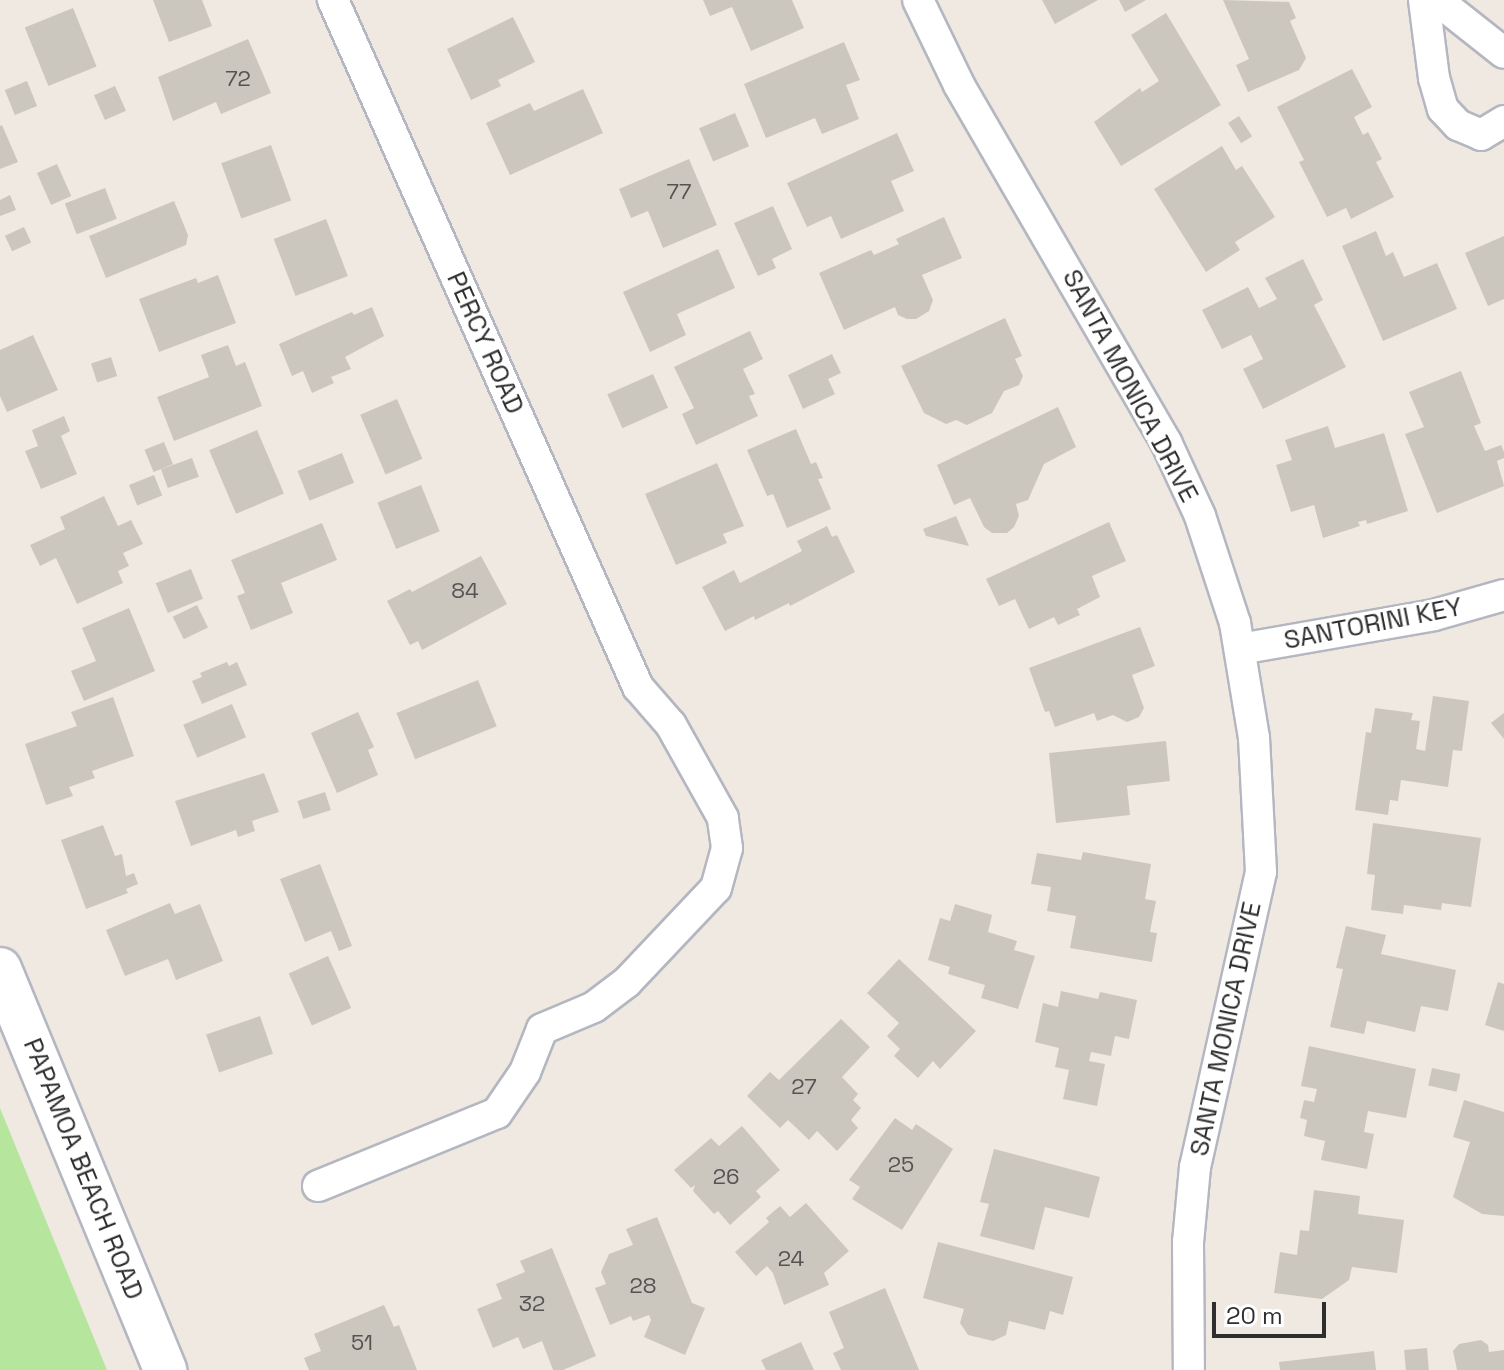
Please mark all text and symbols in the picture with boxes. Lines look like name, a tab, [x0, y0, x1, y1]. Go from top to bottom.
house number: 72	[225, 66, 251, 92]
house number: 77	[667, 179, 691, 205]
street label: SANTA MONICA DRIVE	[1055, 264, 1205, 508]
street label: PERCY ROAD	[440, 267, 530, 419]
house number: 84	[451, 578, 479, 604]
street label: SANTORINI KEY	[1281, 591, 1465, 657]
street label: SANTA MONICA DRIVE	[1184, 899, 1268, 1159]
street label: PAPAMOA BEACH ROAD	[16, 1034, 150, 1304]
house number: 27	[791, 1074, 817, 1100]
house number: 25	[888, 1152, 914, 1178]
house number: 26	[713, 1164, 739, 1190]
house number: 24	[778, 1246, 804, 1272]
house number: 28	[630, 1273, 656, 1299]
scale bar	[1216, 1286, 1330, 1336]
house number: 32	[519, 1291, 545, 1317]
text: 20 m	[1226, 1300, 1283, 1331]
house number: 51	[351, 1330, 373, 1356]

